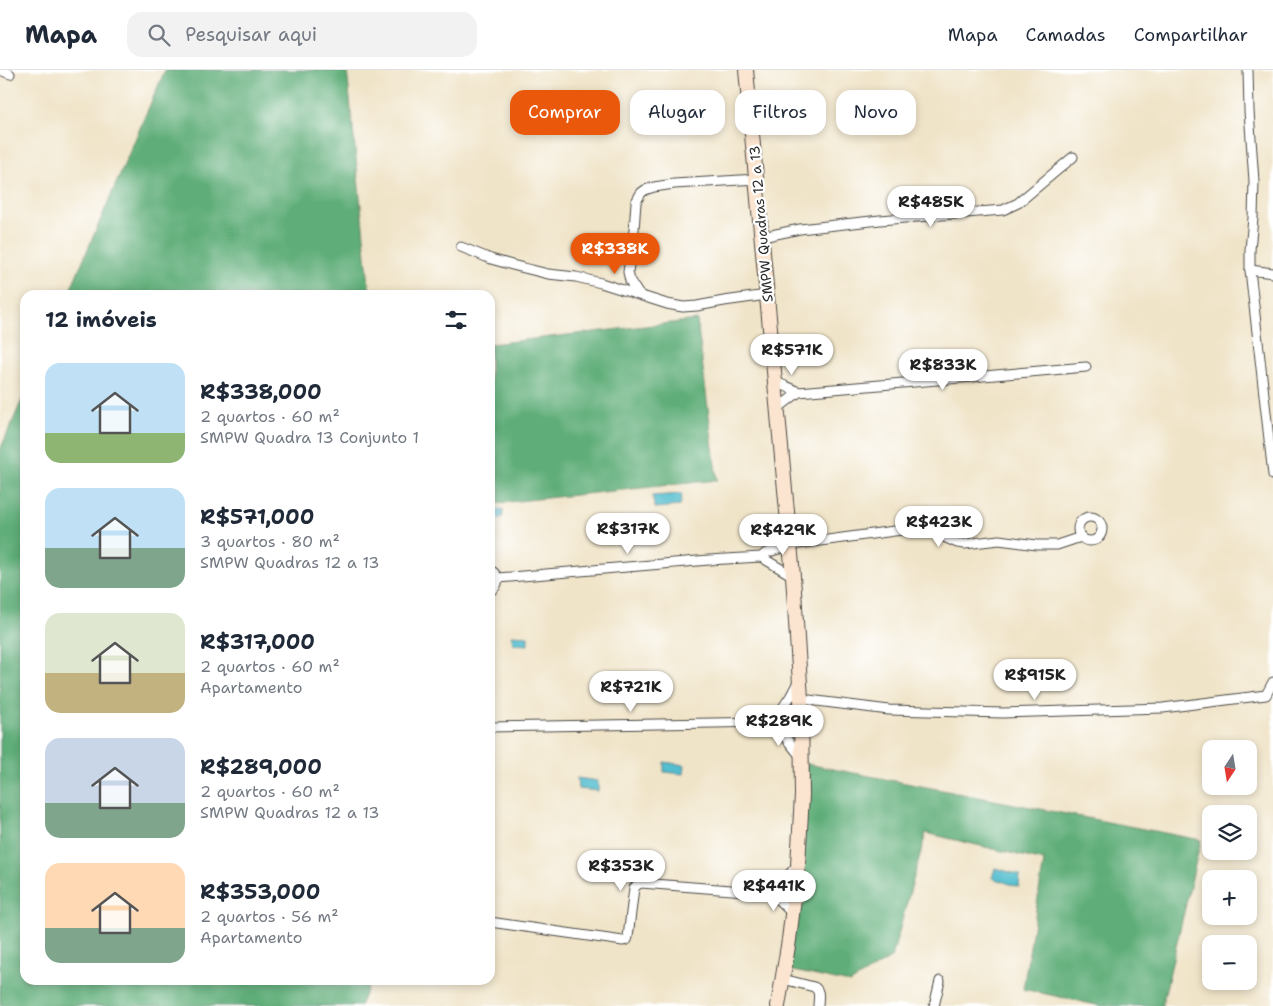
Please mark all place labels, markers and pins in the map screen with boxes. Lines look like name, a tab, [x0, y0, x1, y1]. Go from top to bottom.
pin: R$485K	[890, 186, 972, 228]
pin: R$338K	[574, 232, 656, 275]
pin: R$571K	[751, 334, 833, 376]
pin: R$833K	[902, 348, 984, 391]
pin: R$423K	[898, 506, 980, 548]
pin: R$317K	[587, 512, 669, 555]
pin: R$429K	[742, 514, 824, 556]
pin: R$915K	[994, 658, 1076, 701]
pin: R$721K	[590, 670, 672, 713]
pin: R$289K	[738, 704, 820, 747]
pin: R$353K	[580, 850, 662, 892]
pin: R$441K	[733, 870, 815, 912]

